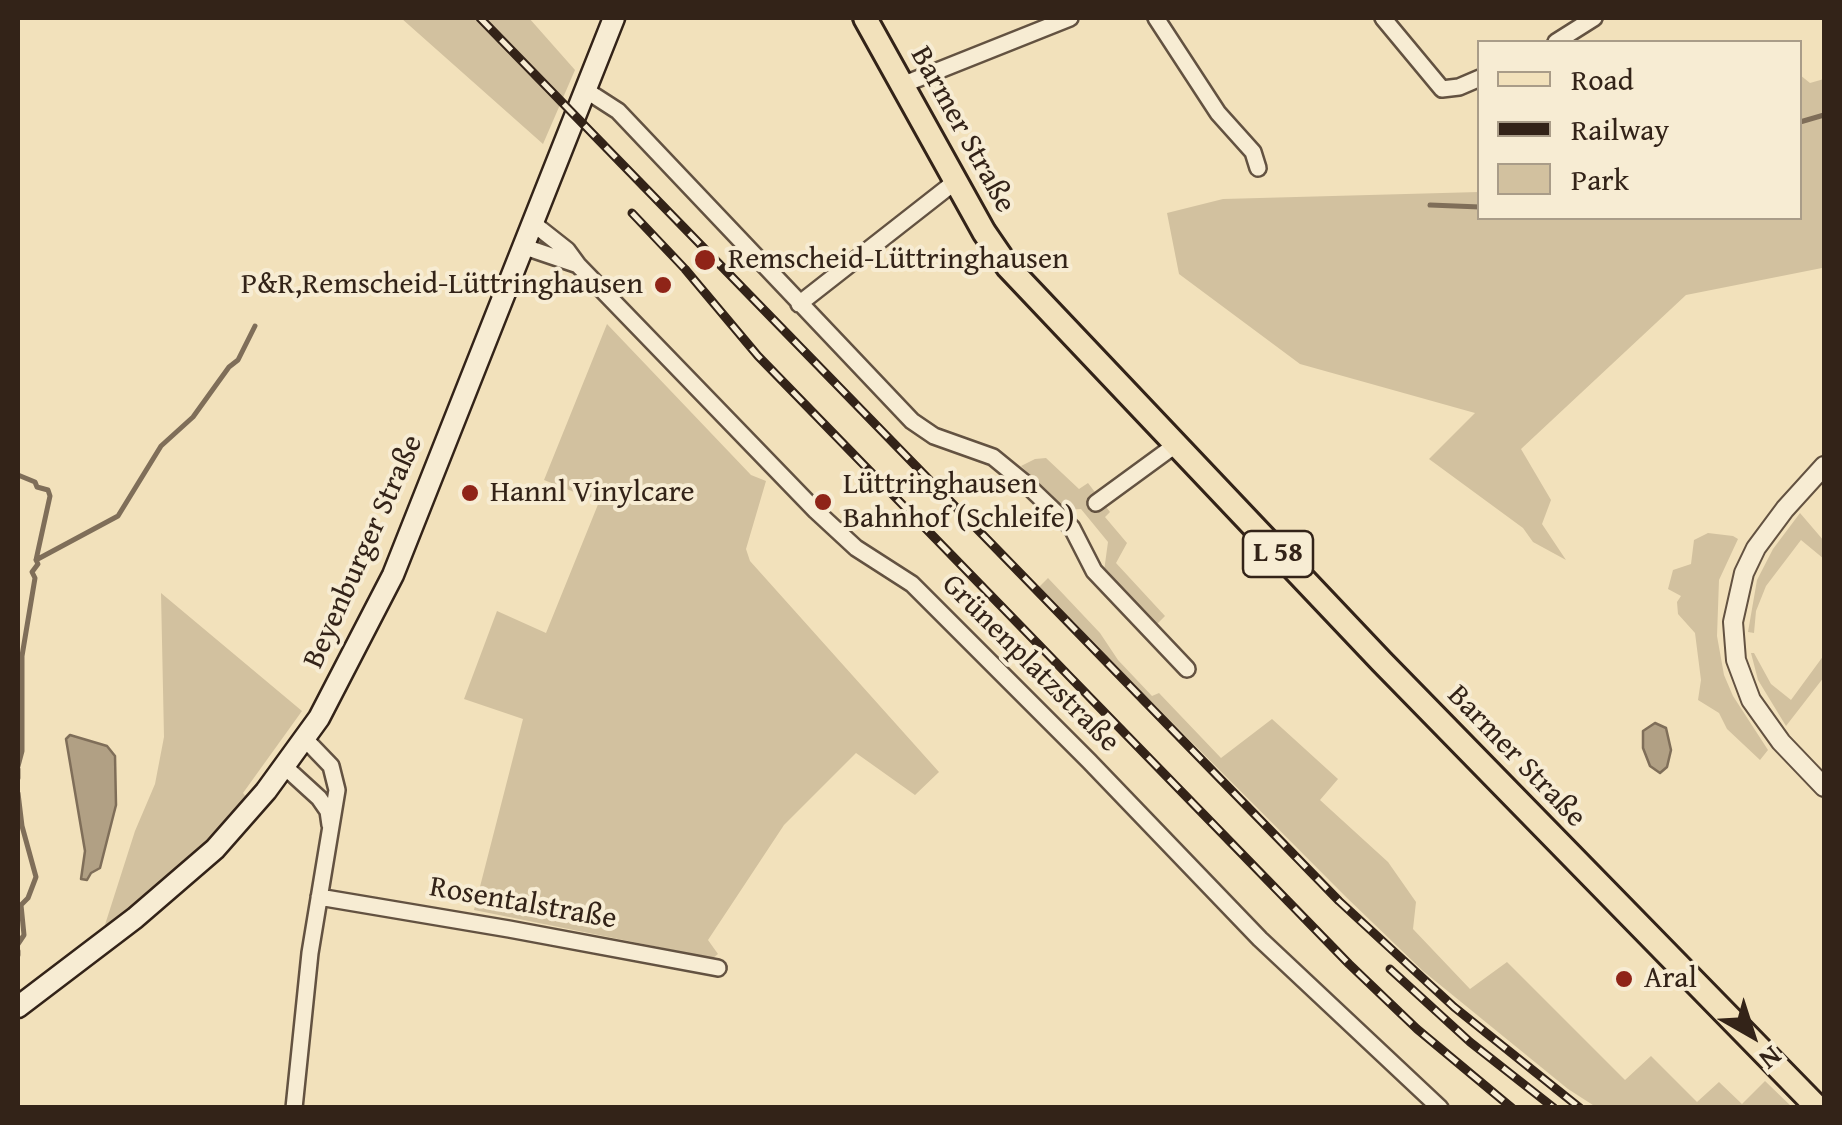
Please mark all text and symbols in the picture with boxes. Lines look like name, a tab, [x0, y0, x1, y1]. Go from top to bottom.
legend	[1477, 40, 1802, 220]
street label: Barmer Straße	[902, 41, 1022, 219]
text: Road	[1571, 57, 1634, 101]
text: Railway	[1571, 107, 1669, 151]
text: Park	[1571, 157, 1629, 201]
place label: Remscheid-Lüttringhausen	[728, 242, 1069, 278]
marker: Remscheid-Lüttringhausen	[692, 247, 718, 273]
place label: P&R,Remscheid-Lüttringhausen	[241, 267, 643, 303]
marker: P&R,Remscheid-Lüttringhausen	[652, 274, 674, 296]
street label: Beyenburger Straße	[296, 430, 432, 674]
place label: Lüttringhausen Bahnhof (Schleife)	[843, 467, 1075, 538]
place label: Hannl Vinylcare	[490, 475, 695, 511]
marker: Hannl Vinylcare	[459, 482, 481, 504]
marker: Lüttringhausen Bahnhof (Schleife)	[812, 491, 834, 513]
road number: L 58	[1243, 531, 1313, 577]
street label: Grünenplatzstraße	[933, 567, 1127, 761]
street label: Barmer Straße	[1439, 678, 1593, 836]
street label: Rosentalstraße	[427, 870, 619, 938]
place label: Aral	[1644, 961, 1697, 997]
marker: Aral	[1613, 968, 1635, 990]
north arrow	[1702, 985, 1802, 1085]
text: N	[1751, 1037, 1791, 1081]

